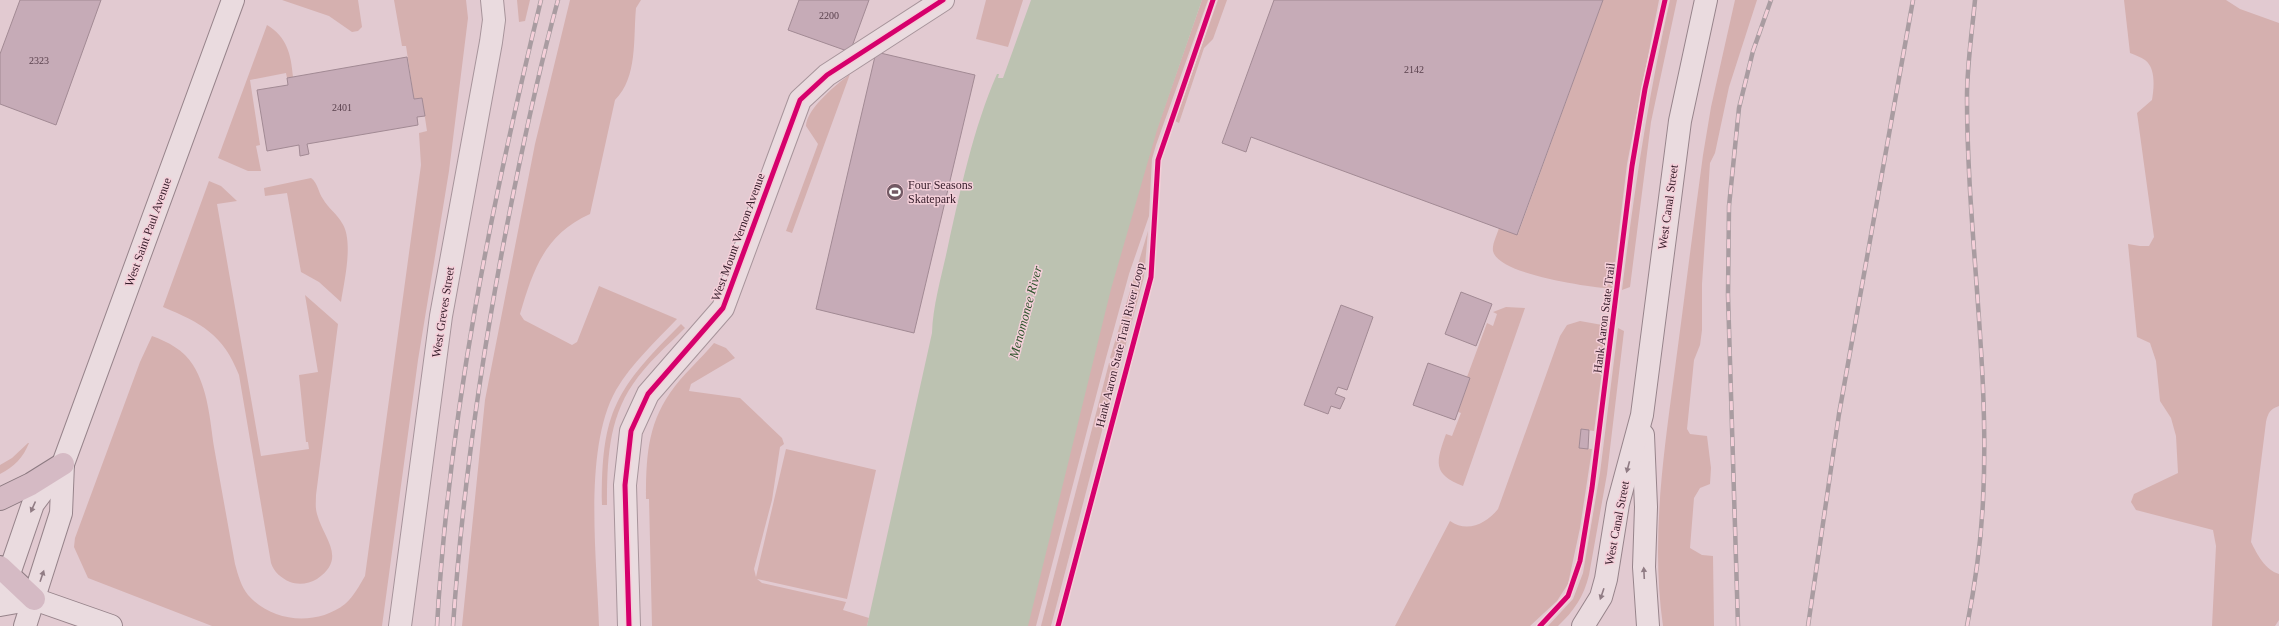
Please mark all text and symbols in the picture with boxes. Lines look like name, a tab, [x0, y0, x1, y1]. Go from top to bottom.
house number: 2200	[819, 10, 839, 21]
house number: 2323	[29, 55, 49, 66]
house number: 2142	[1404, 64, 1424, 75]
house number: 2401	[332, 102, 352, 113]
street label: West Canal Street	[1655, 163, 1681, 250]
street label: West Mount Vernon Avenue	[708, 171, 768, 303]
street label: West Saint Paul Avenue	[122, 176, 174, 288]
place label: Four Seasons Skatepark	[908, 178, 973, 206]
sports icon: Four Seasons Skatepark	[885, 182, 905, 202]
street label: Hank Aaron State Trail River Loop	[1093, 261, 1147, 429]
street label: Hank Aaron State Trail	[1590, 261, 1618, 374]
water label: Menomonee River	[1006, 263, 1045, 361]
street label: West Greves Street	[429, 265, 457, 358]
one-way arrow	[1625, 460, 1631, 473]
street label: West Canal Street	[1602, 479, 1632, 566]
one-way arrow	[30, 501, 36, 513]
one-way arrow	[1641, 567, 1648, 579]
one-way arrow	[39, 569, 45, 581]
one-way arrow	[1599, 588, 1605, 600]

